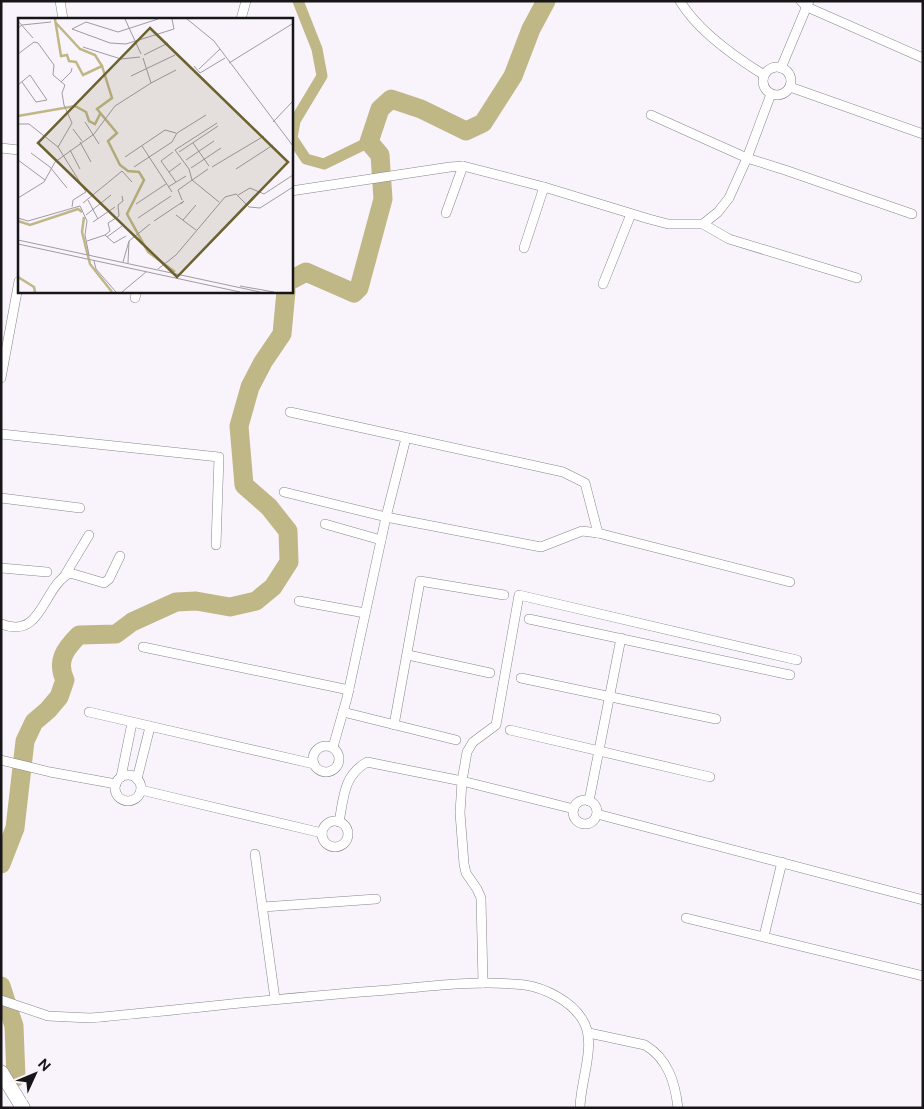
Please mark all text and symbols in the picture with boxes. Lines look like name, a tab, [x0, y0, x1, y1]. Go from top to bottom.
inset map	[18, 18, 292, 292]
north arrow	[10, 1049, 60, 1099]
text: N	[35, 1055, 54, 1074]

